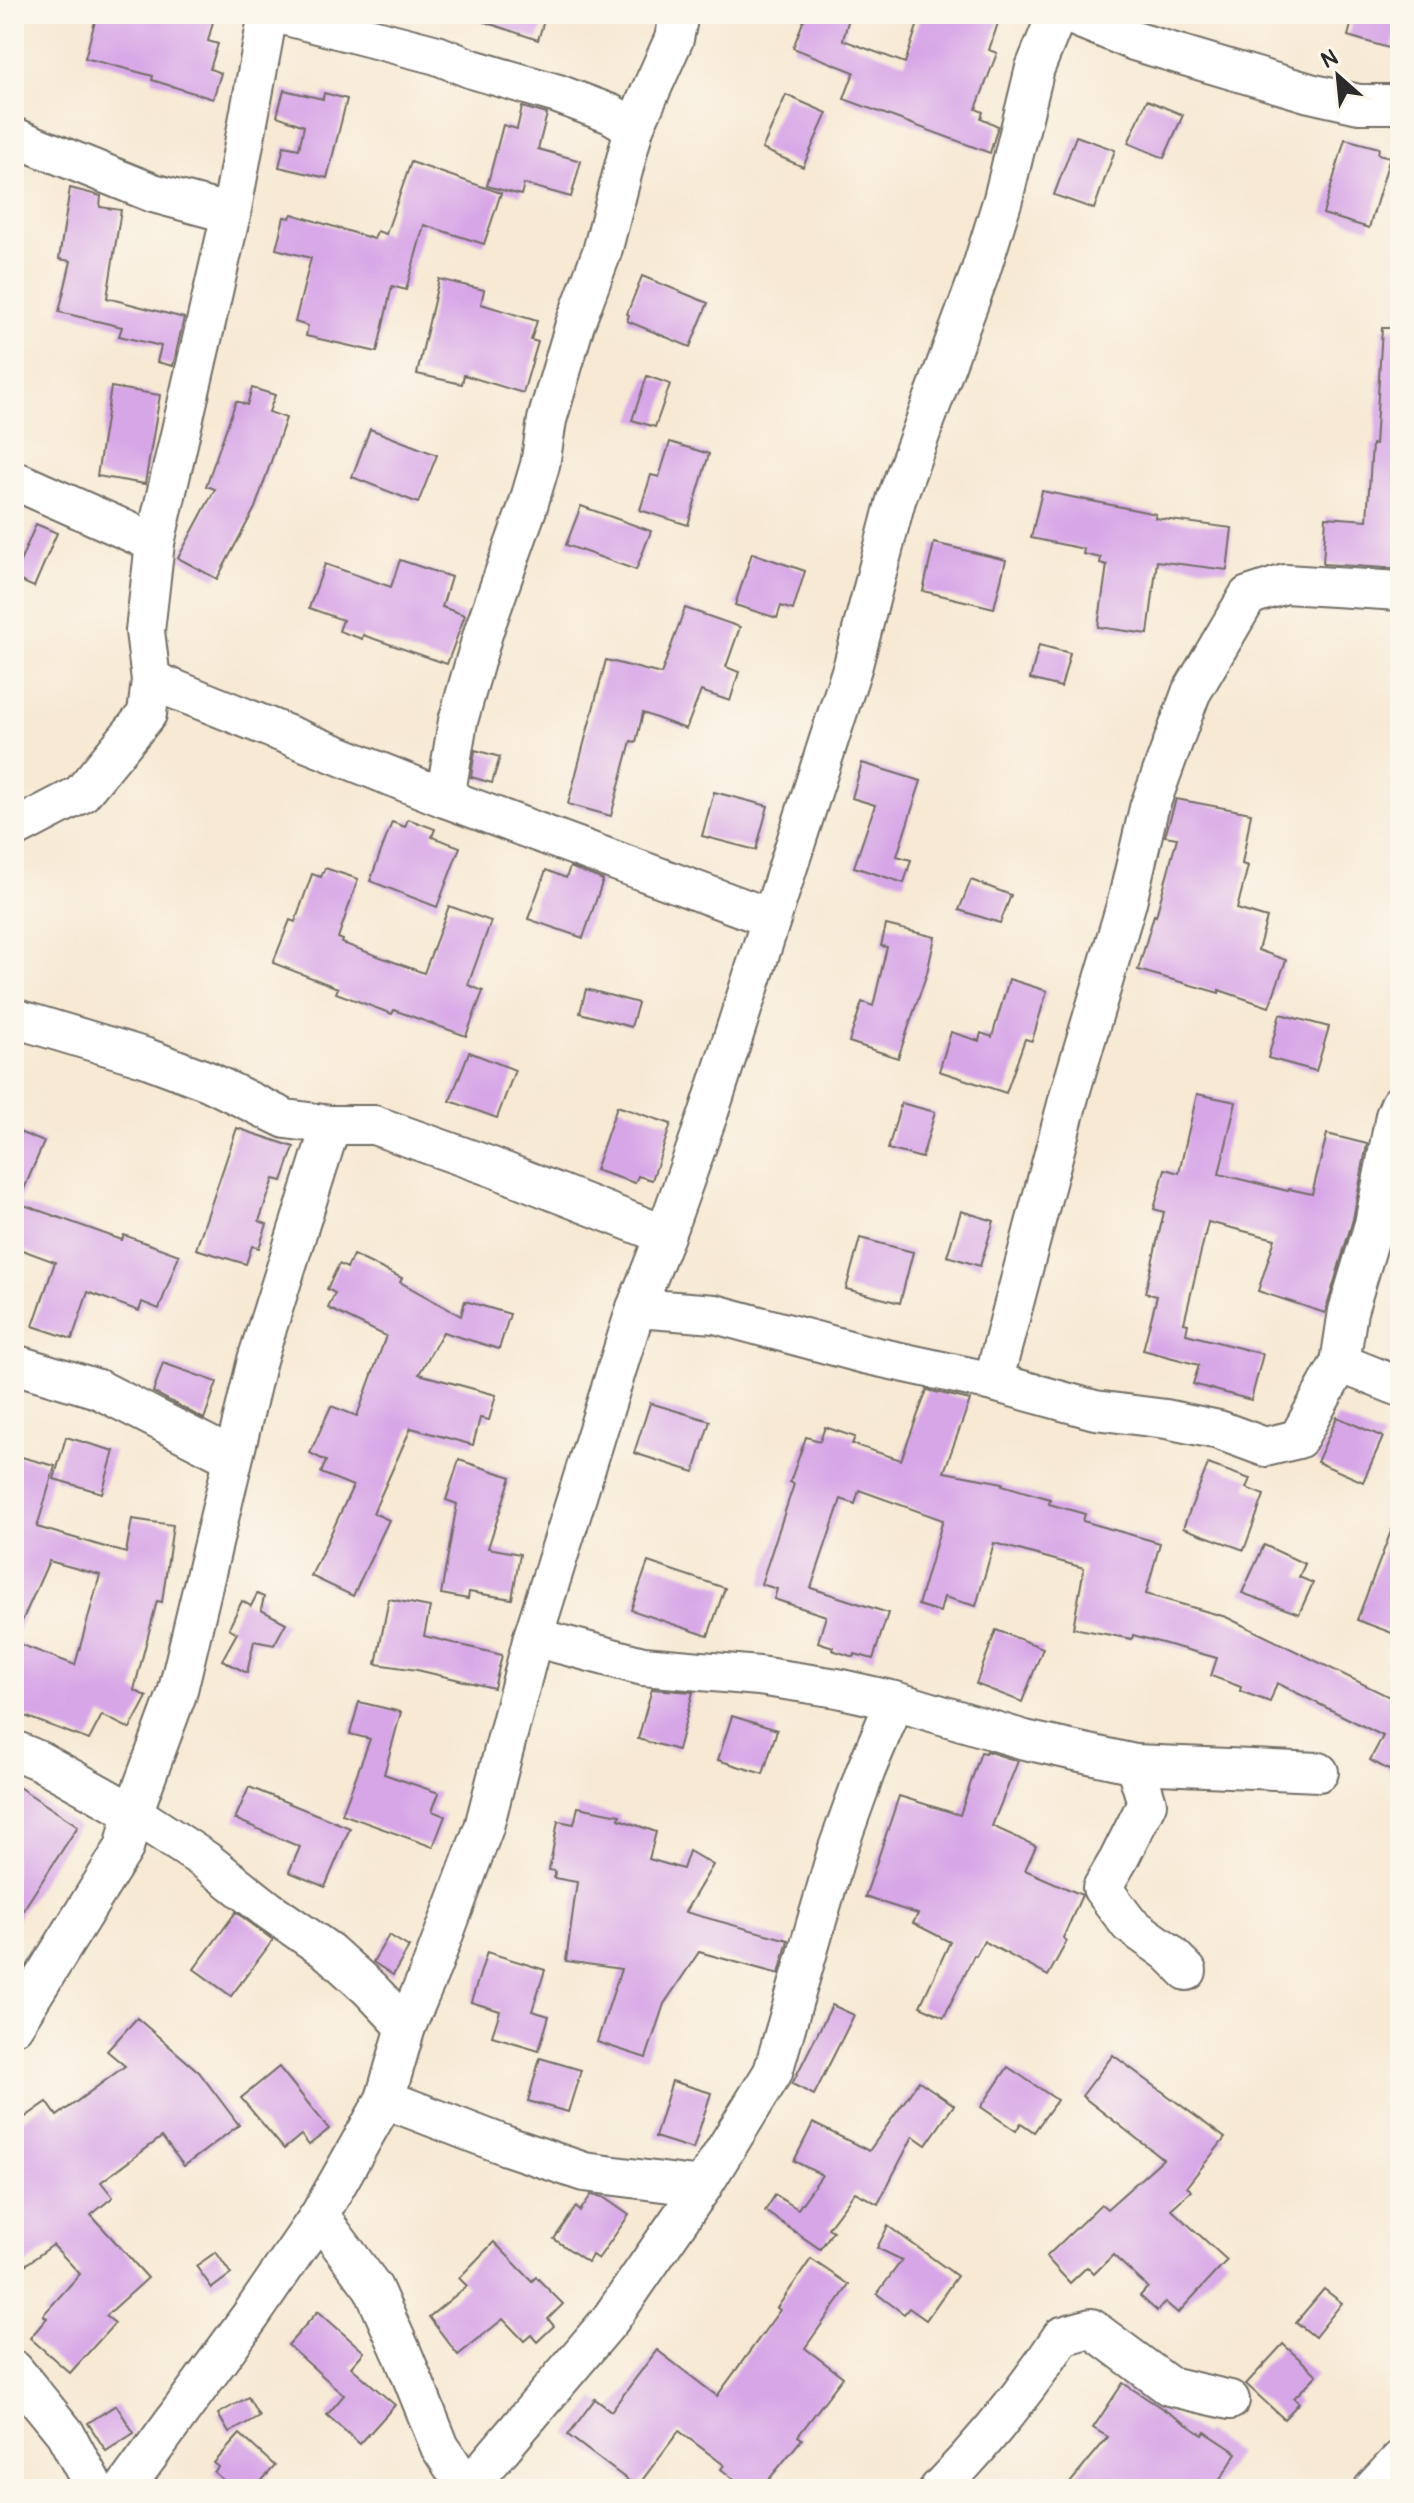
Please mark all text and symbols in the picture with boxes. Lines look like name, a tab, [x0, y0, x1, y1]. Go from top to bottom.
north arrow	[1298, 36, 1378, 116]
text: N	[1316, 43, 1342, 75]

